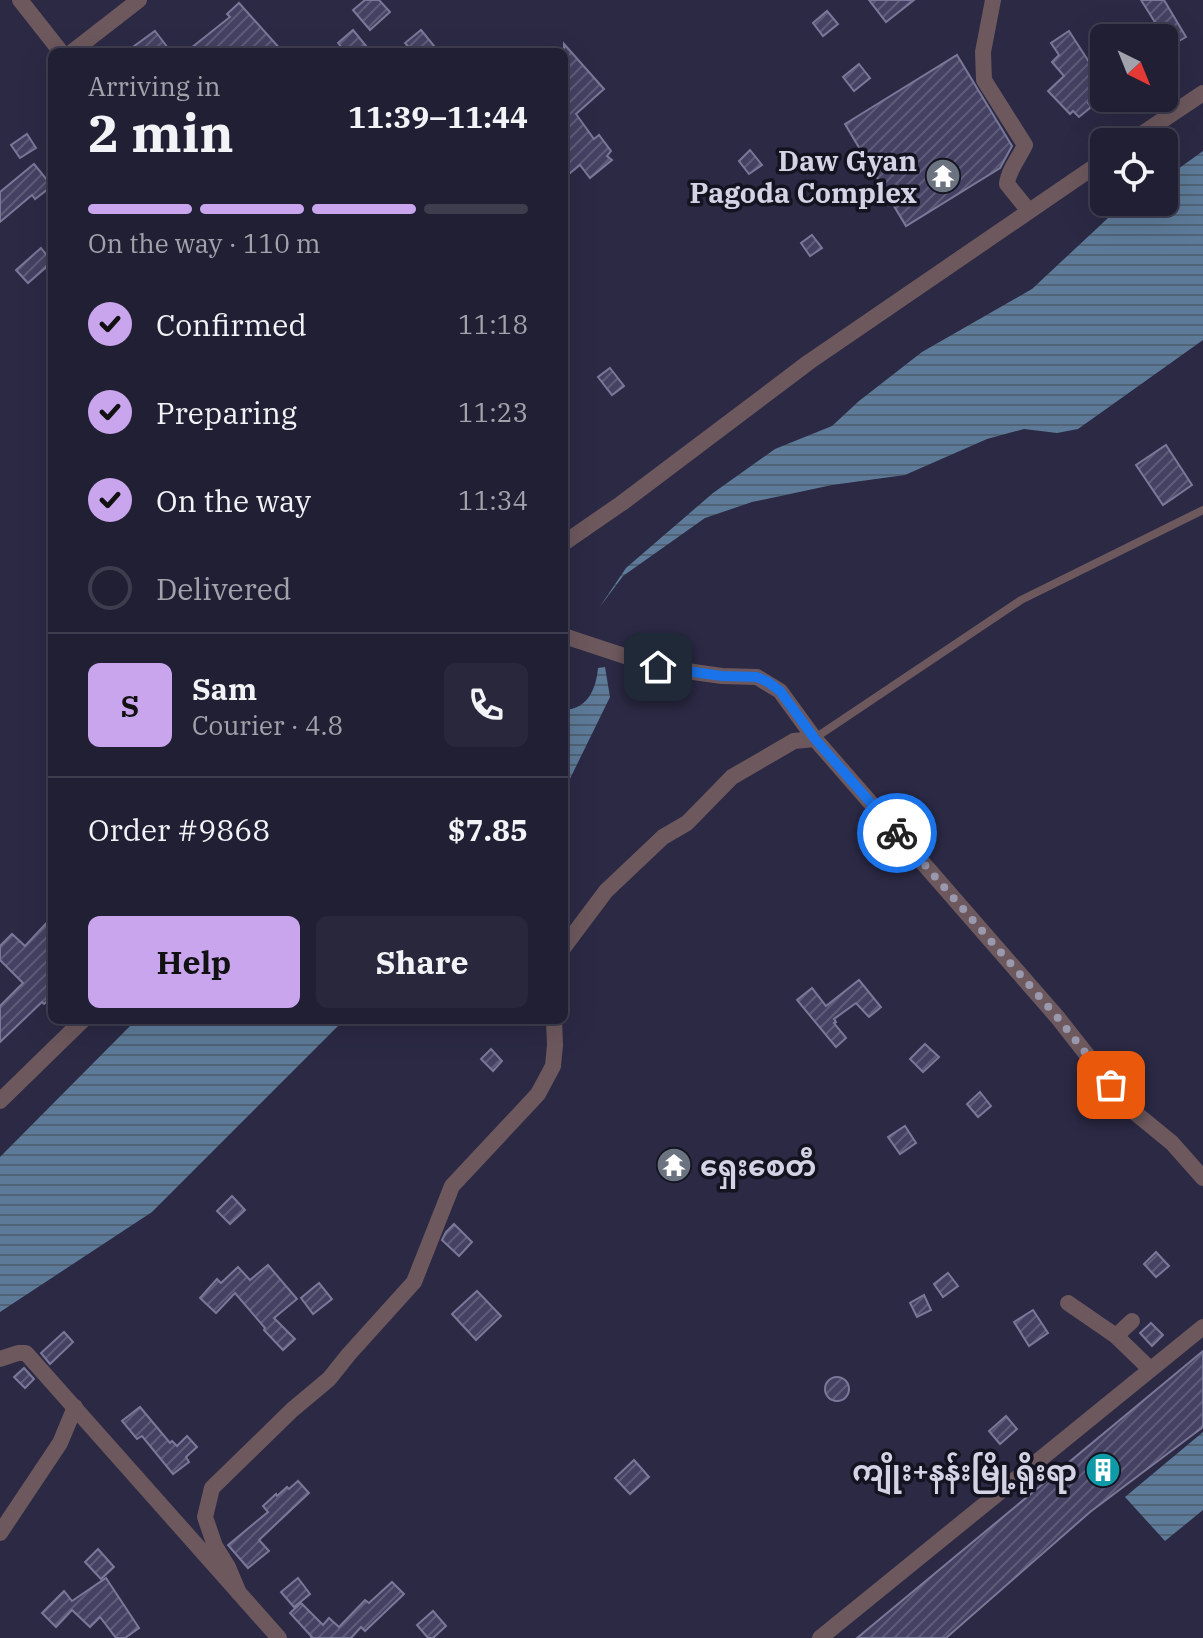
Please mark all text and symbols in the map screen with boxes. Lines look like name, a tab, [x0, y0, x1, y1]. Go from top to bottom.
north arrow	[1090, 24, 1178, 112]
map controls	[1090, 24, 1178, 216]
text: Arriving in	[88, 69, 221, 103]
text: 11:39–11:44	[348, 97, 528, 136]
text: 2 min	[88, 99, 234, 166]
button: locate	[1090, 128, 1178, 216]
place label: Daw Gyan Pagoda Complex	[690, 142, 918, 211]
temple icon: Daw Gyan Pagoda Complex	[924, 157, 962, 195]
text: On the way · 110 m	[88, 226, 321, 260]
icon: check	[88, 302, 132, 346]
text: Confirmed	[156, 305, 307, 344]
text: 11:18	[458, 307, 528, 341]
icon: check	[88, 390, 132, 434]
text: Preparing	[156, 393, 297, 432]
text: 11:23	[458, 395, 528, 429]
icon: check	[88, 478, 132, 522]
text: On the way	[156, 481, 311, 520]
text: 11:34	[458, 483, 528, 517]
text: Delivered	[156, 569, 291, 608]
pin	[624, 633, 692, 701]
icon: home	[636, 645, 680, 689]
button: phone	[444, 663, 528, 747]
text: Sam	[192, 669, 257, 708]
text: S	[121, 686, 139, 725]
text: Courier · 4.8	[192, 708, 343, 742]
courier	[857, 793, 937, 873]
text: Order #9868	[88, 810, 270, 849]
text: $7.85	[448, 810, 528, 849]
icon: bike	[875, 811, 919, 855]
button: Help	[88, 916, 300, 1008]
button: Share	[316, 916, 528, 1008]
pin	[1077, 1051, 1145, 1119]
icon: bag	[1089, 1063, 1133, 1107]
temple icon: ရှေးစေတီ	[655, 1146, 693, 1184]
place label: ရှေးစေတီ	[700, 1147, 816, 1189]
building icon: ကျိုး+နန်းမြို့ရိုးရာ	[1084, 1451, 1122, 1489]
place label: ကျိုး+နန်းမြို့ရိုးရာ	[852, 1452, 1077, 1495]

